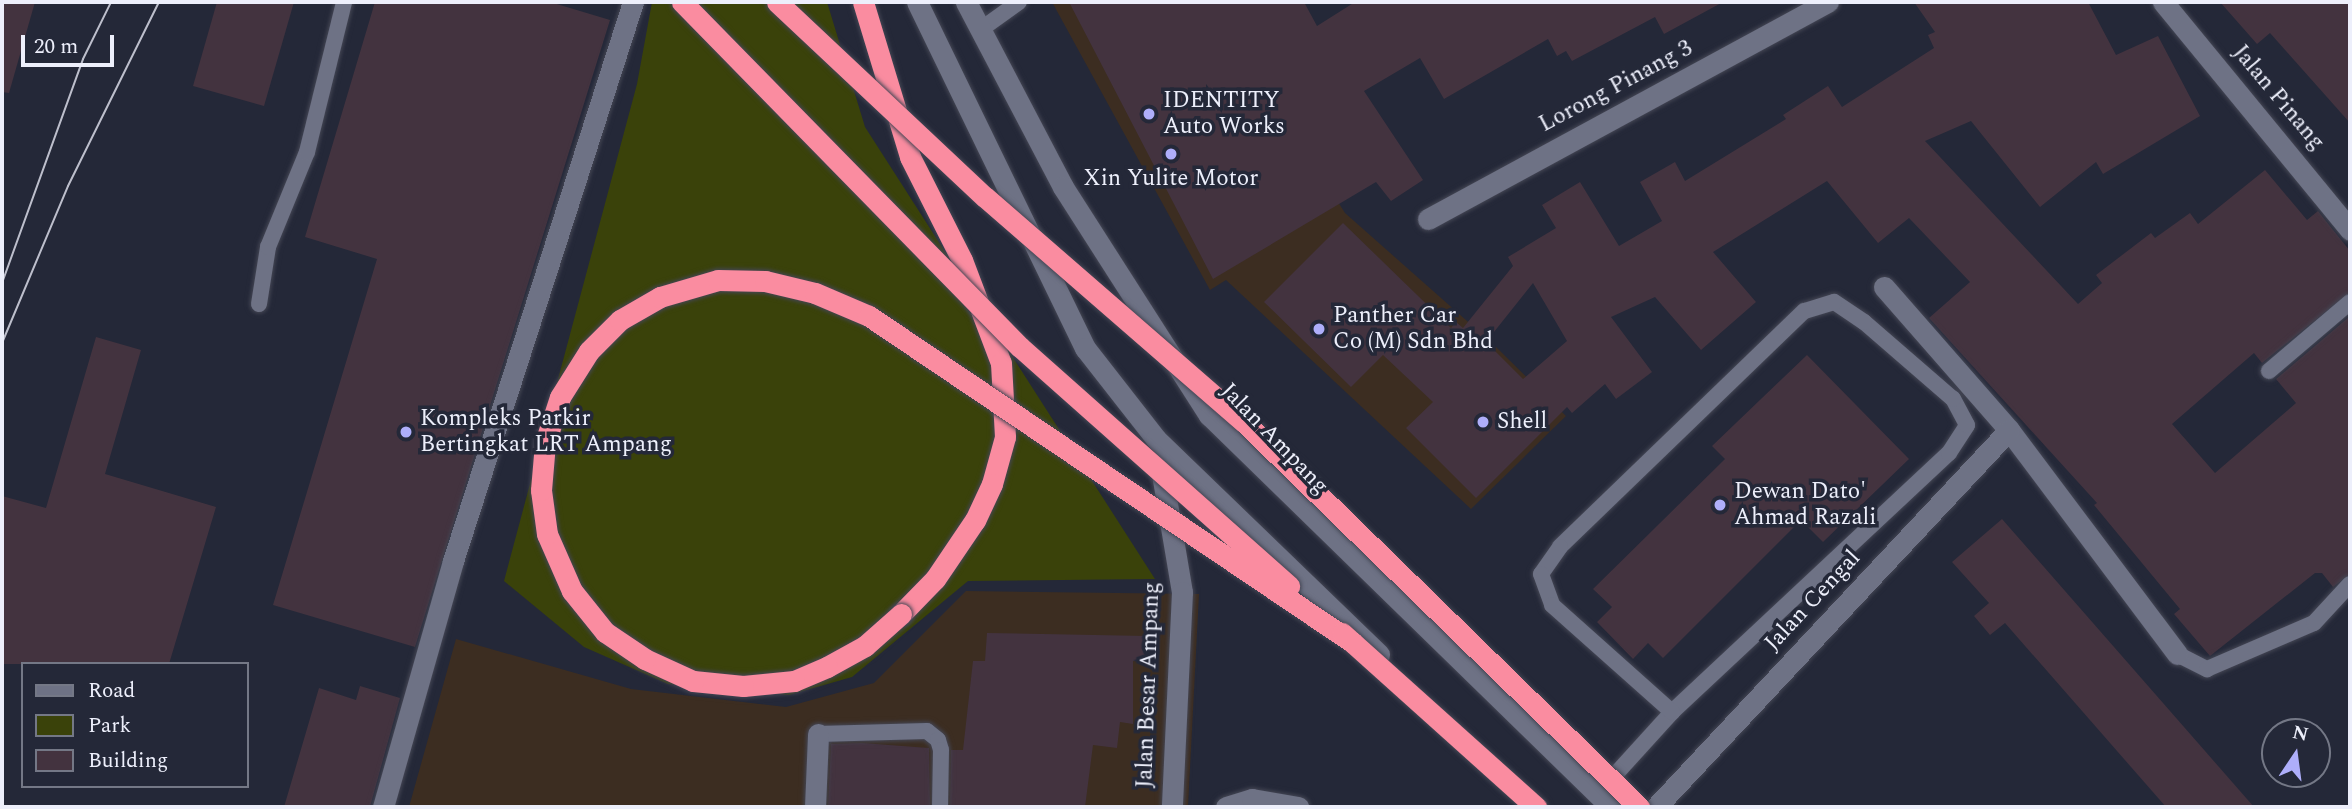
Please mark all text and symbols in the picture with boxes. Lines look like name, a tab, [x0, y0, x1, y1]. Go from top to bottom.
scale bar	[24, 21, 117, 65]
text: 20 m	[34, 31, 78, 63]
street label: Lorong Pinang 3	[1535, 35, 1697, 139]
street label: Jalan Pinang	[2226, 40, 2330, 156]
place label: IDENTITY Auto Works	[1163, 87, 1285, 141]
marker: IDENTITY Auto Works	[1141, 106, 1157, 122]
marker: Xin Yulite Motor	[1163, 146, 1179, 162]
place label: Xin Yulite Motor	[1084, 165, 1258, 193]
place label: Panther Car Co (M) Sdn Bhd	[1333, 302, 1493, 356]
marker: Panther Car Co (M) Sdn Bhd	[1311, 321, 1327, 337]
street label: Jalan Ampang	[1214, 378, 1334, 500]
place label: Kompleks Parkir Bertingkat LRT Ampang	[420, 405, 672, 459]
place label: Shell	[1497, 408, 1547, 436]
marker: Shell	[1475, 414, 1491, 430]
marker: Kompleks Parkir Bertingkat LRT Ampang	[398, 424, 414, 440]
place label: Dewan Dato' Ahmad Razali	[1734, 478, 1877, 532]
marker: Dewan Dato' Ahmad Razali	[1712, 497, 1728, 513]
street label: Jalan Cengal	[1759, 545, 1867, 657]
street label: Jalan Besar Ampang	[1132, 581, 1166, 789]
legend	[21, 662, 248, 788]
text: Road	[88, 675, 135, 707]
text: Park	[88, 710, 131, 742]
north arrow	[2261, 718, 2331, 788]
text: N	[2290, 718, 2311, 750]
text: Building	[88, 745, 168, 777]

